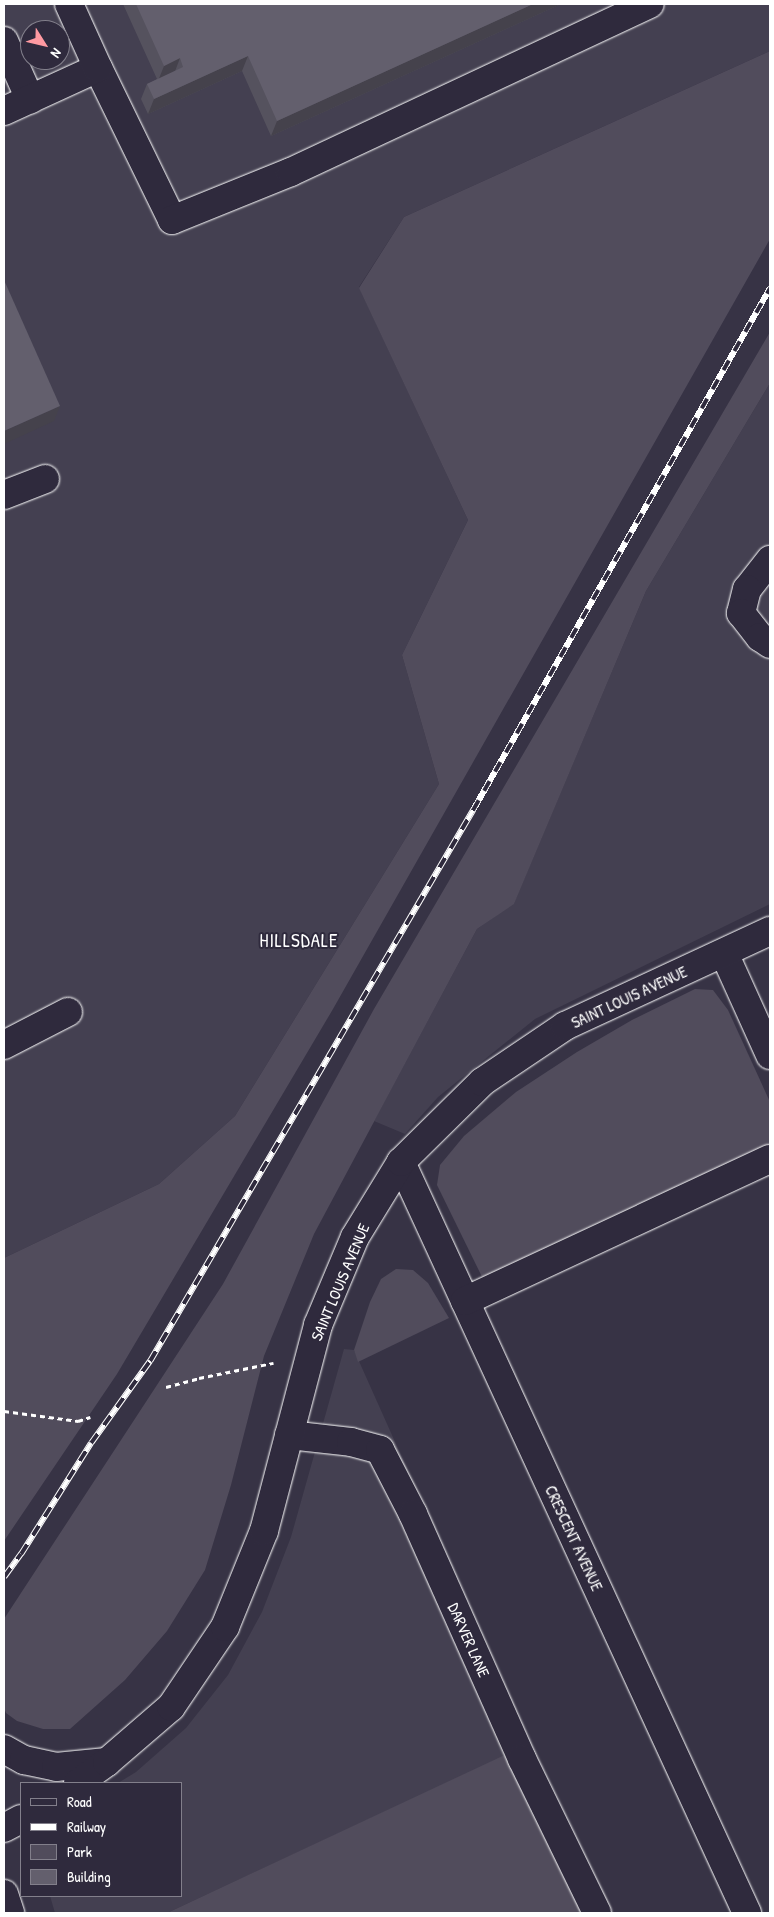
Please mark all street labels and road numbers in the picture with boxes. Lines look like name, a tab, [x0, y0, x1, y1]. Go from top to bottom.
street label: SAINT LOUIS AVENUE	[568, 962, 690, 1032]
street label: SAINT LOUIS AVENUE	[307, 1221, 373, 1343]
street label: CRESCENT AVENUE	[541, 1482, 607, 1594]
street label: DARVER LANE	[444, 1600, 494, 1680]

